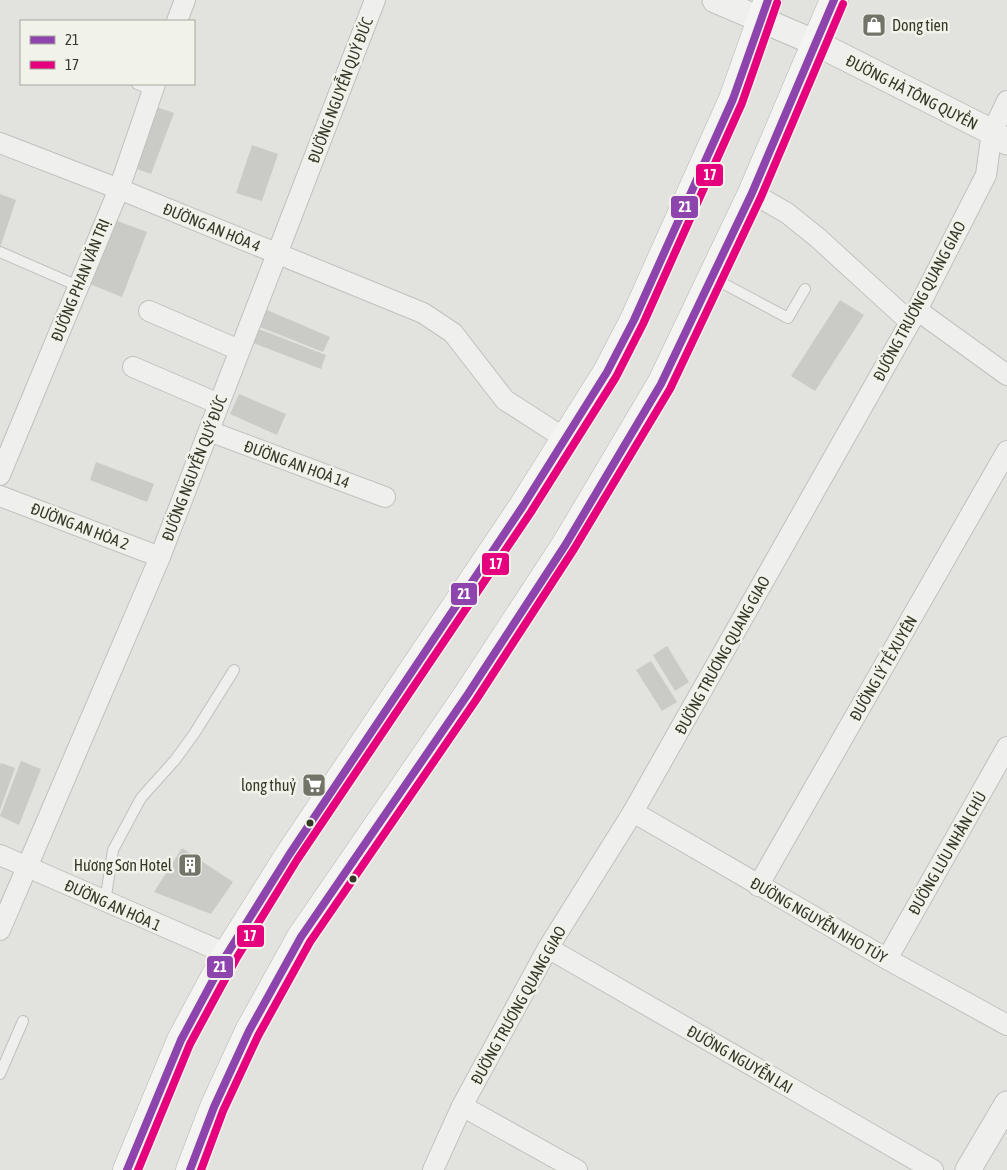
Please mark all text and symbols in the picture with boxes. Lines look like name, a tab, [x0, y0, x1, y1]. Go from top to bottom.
shop icon: Dong tien	[861, 12, 887, 38]
street label: ĐƯỜNG NGUYỄN QUÝ ĐỨC	[302, 14, 376, 165]
place label: Dong tien	[892, 16, 949, 35]
legend	[20, 20, 195, 85]
text: 21	[65, 31, 79, 48]
street label: ĐƯỜNG HÀ TÔNG QUYỀN	[843, 49, 982, 133]
text: 17	[65, 56, 79, 73]
line badge: 17	[695, 163, 724, 187]
text: 17	[703, 167, 717, 183]
line badge: 21	[670, 195, 699, 219]
street label: ĐƯỜNG AN HÒA 4	[161, 199, 263, 255]
text: 21	[678, 199, 692, 215]
street label: ĐƯỜNG PHAN VĂN TRỊ	[47, 216, 113, 344]
street label: ĐƯỜNG TRƯƠNG QUANG GIAO	[869, 218, 969, 384]
street label: ĐƯỜNG NGUYỄN QUÝ ĐỨC	[156, 392, 230, 543]
street label: ĐƯỜNG AN HOÀ 14	[242, 437, 352, 491]
street label: ĐƯỜNG AN HÒA 2	[28, 499, 132, 553]
line badge: 17	[481, 552, 510, 576]
text: 17	[489, 556, 503, 572]
street label: ĐƯỜNG TRƯƠNG QUANG GIAO	[671, 573, 773, 737]
line badge: 21	[450, 582, 478, 606]
text: 21	[457, 586, 471, 602]
street label: ĐƯỜNG LÝ TẾ XUYÊN	[844, 611, 920, 724]
supermarket icon: long thuỷ	[301, 772, 327, 798]
place label: long thuỷ	[241, 776, 296, 795]
street label: ĐƯỜNG LƯU NHÂN CHÚ	[904, 788, 990, 918]
unlabelled marker	[305, 818, 315, 828]
building icon: Hương Sơn Hotel	[177, 852, 203, 878]
place label: Hương Sơn Hotel	[74, 856, 173, 875]
street label: ĐƯỜNG NGUYỄN NHO TÚY	[748, 872, 892, 967]
unlabelled marker	[348, 874, 358, 884]
street label: ĐƯỜNG AN HÒA 1	[62, 876, 164, 934]
street label: ĐƯỜNG TRƯƠNG QUANG GIAO	[467, 923, 569, 1087]
line badge: 17	[236, 924, 265, 948]
text: 17	[243, 928, 257, 944]
line badge: 21	[206, 955, 234, 979]
text: 21	[213, 959, 227, 975]
street label: ĐƯỜNG NGUYỄN LAI	[684, 1020, 797, 1097]

